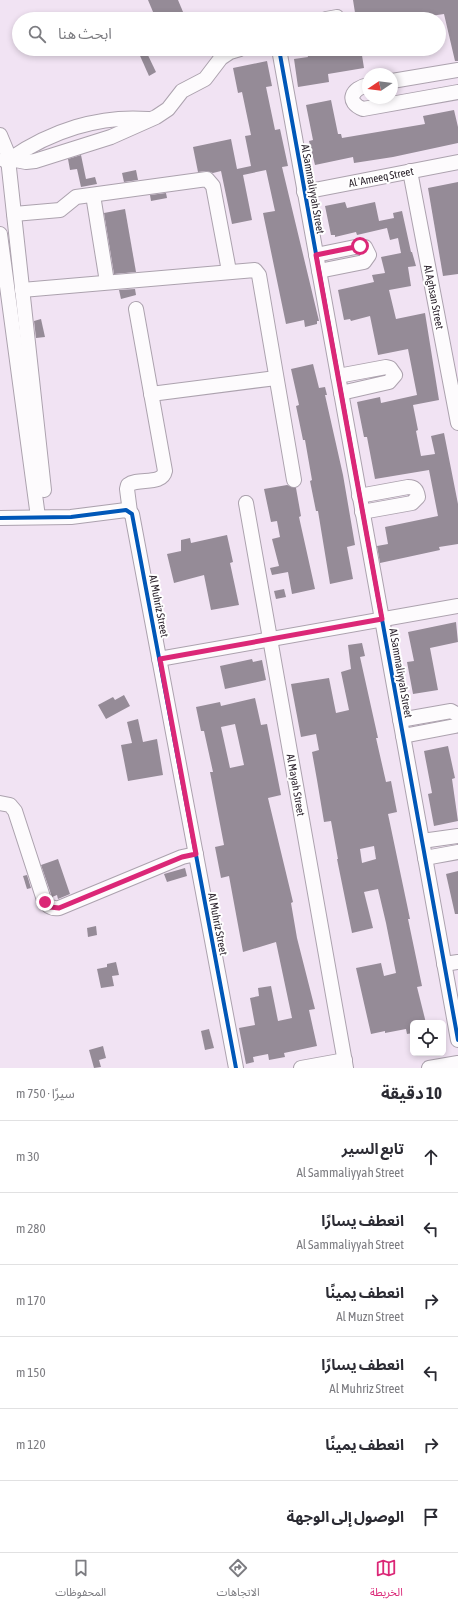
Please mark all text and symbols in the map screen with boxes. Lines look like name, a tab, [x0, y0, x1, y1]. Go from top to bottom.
search box	[12, 12, 446, 56]
icon: search	[26, 23, 48, 45]
text: ابحث هنا	[58, 25, 112, 42]
north arrow	[362, 68, 398, 104]
street label: Al Sammaliyyah Street	[299, 143, 327, 235]
street label: Al 'Ameeq Street	[348, 165, 414, 189]
route start	[351, 237, 369, 255]
street label: Al Aghsan Street	[422, 264, 446, 330]
street label: Al Muhriz Street	[147, 574, 171, 638]
street label: Al Sammaliyyah Street	[387, 627, 415, 719]
street label: Al Mayah Street	[285, 753, 307, 817]
street label: Al Muhriz Street	[206, 892, 230, 956]
route end	[36, 893, 54, 911]
map controls	[410, 1020, 446, 1056]
button: locate	[410, 1020, 446, 1056]
text: 10 دقيقة	[381, 1083, 442, 1103]
text: سيرًا · 750 m	[16, 1086, 75, 1101]
text: تابع السير	[342, 1140, 404, 1157]
icon: ahead	[420, 1146, 442, 1168]
text: 30 m	[16, 1149, 39, 1164]
text: Al Sammaliyyah Street	[296, 1165, 404, 1180]
text: انعطف يسارًا	[321, 1212, 404, 1229]
icon: left	[420, 1218, 442, 1240]
text: 280 m	[16, 1221, 46, 1236]
text: Al Sammaliyyah Street	[296, 1237, 404, 1252]
text: انعطف يمينًا	[325, 1284, 404, 1301]
icon: right	[420, 1290, 442, 1312]
text: 170 m	[16, 1293, 46, 1308]
text: Al Muzn Street	[336, 1309, 404, 1324]
text: انعطف يسارًا	[321, 1356, 404, 1373]
icon: left	[420, 1362, 442, 1384]
text: 150 m	[16, 1365, 46, 1380]
text: Al Muhriz Street	[329, 1381, 404, 1396]
icon: right	[420, 1434, 442, 1456]
text: انعطف يمينًا	[325, 1436, 404, 1453]
text: 120 m	[16, 1437, 46, 1452]
icon: arrive	[420, 1506, 442, 1528]
text: الوصول إلى الوجهة	[287, 1508, 404, 1525]
tab: المحفوظات	[55, 1557, 106, 1604]
tab: الاتجاهات	[217, 1557, 260, 1604]
tab: الخريطة	[370, 1557, 403, 1604]

